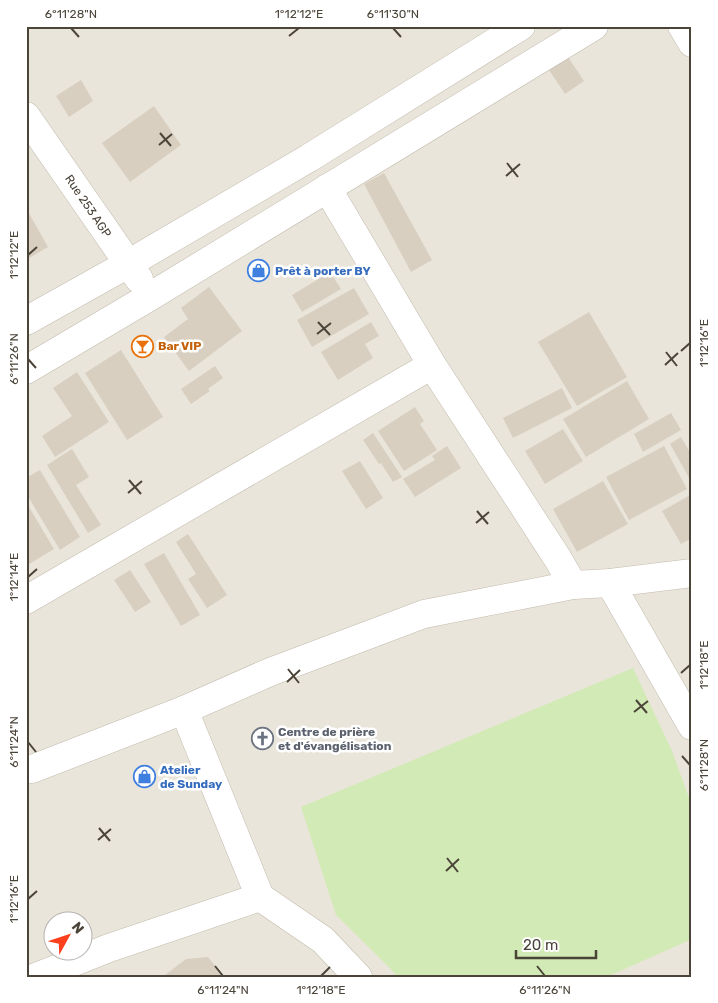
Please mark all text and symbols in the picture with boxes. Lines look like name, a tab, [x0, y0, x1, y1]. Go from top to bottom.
text: 6°11'28"N	[45, 7, 97, 21]
text: 1°12'12"E	[275, 7, 323, 21]
text: 6°11'30"N	[367, 7, 419, 21]
street label: Rue 253 AGP	[62, 172, 114, 240]
text: 1°12'12"E	[7, 231, 21, 279]
shop icon: Prêt à porter BY	[247, 259, 271, 283]
place label: Prêt à porter BY	[275, 264, 371, 278]
text: 1°12'16"E	[697, 319, 711, 367]
text: 6°11'26"N	[7, 333, 21, 385]
bar icon: Bar VIP	[130, 334, 154, 358]
place label: Bar VIP	[158, 339, 201, 353]
text: 1°12'14"E	[7, 553, 21, 601]
text: 1°12'18"E	[697, 640, 711, 690]
text: 6°11'24"N	[7, 716, 21, 768]
place label: Centre de prière et d'évangélisation	[278, 725, 392, 753]
church icon: Centre de prière et d'évangélisation	[250, 727, 274, 751]
text: 6°11'28"N	[697, 739, 711, 791]
place label: Atelier de Sunday	[160, 763, 222, 791]
shop icon: Atelier de Sunday	[132, 765, 156, 789]
text: 1°12'16"E	[7, 875, 21, 923]
north arrow	[42, 910, 92, 960]
text: N	[68, 919, 87, 937]
scale bar	[516, 928, 596, 960]
text: 20 m	[523, 936, 558, 954]
text: 6°11'24"N	[197, 983, 249, 997]
text: 1°12'18"E	[296, 983, 346, 997]
text: 6°11'26"N	[519, 983, 571, 997]

